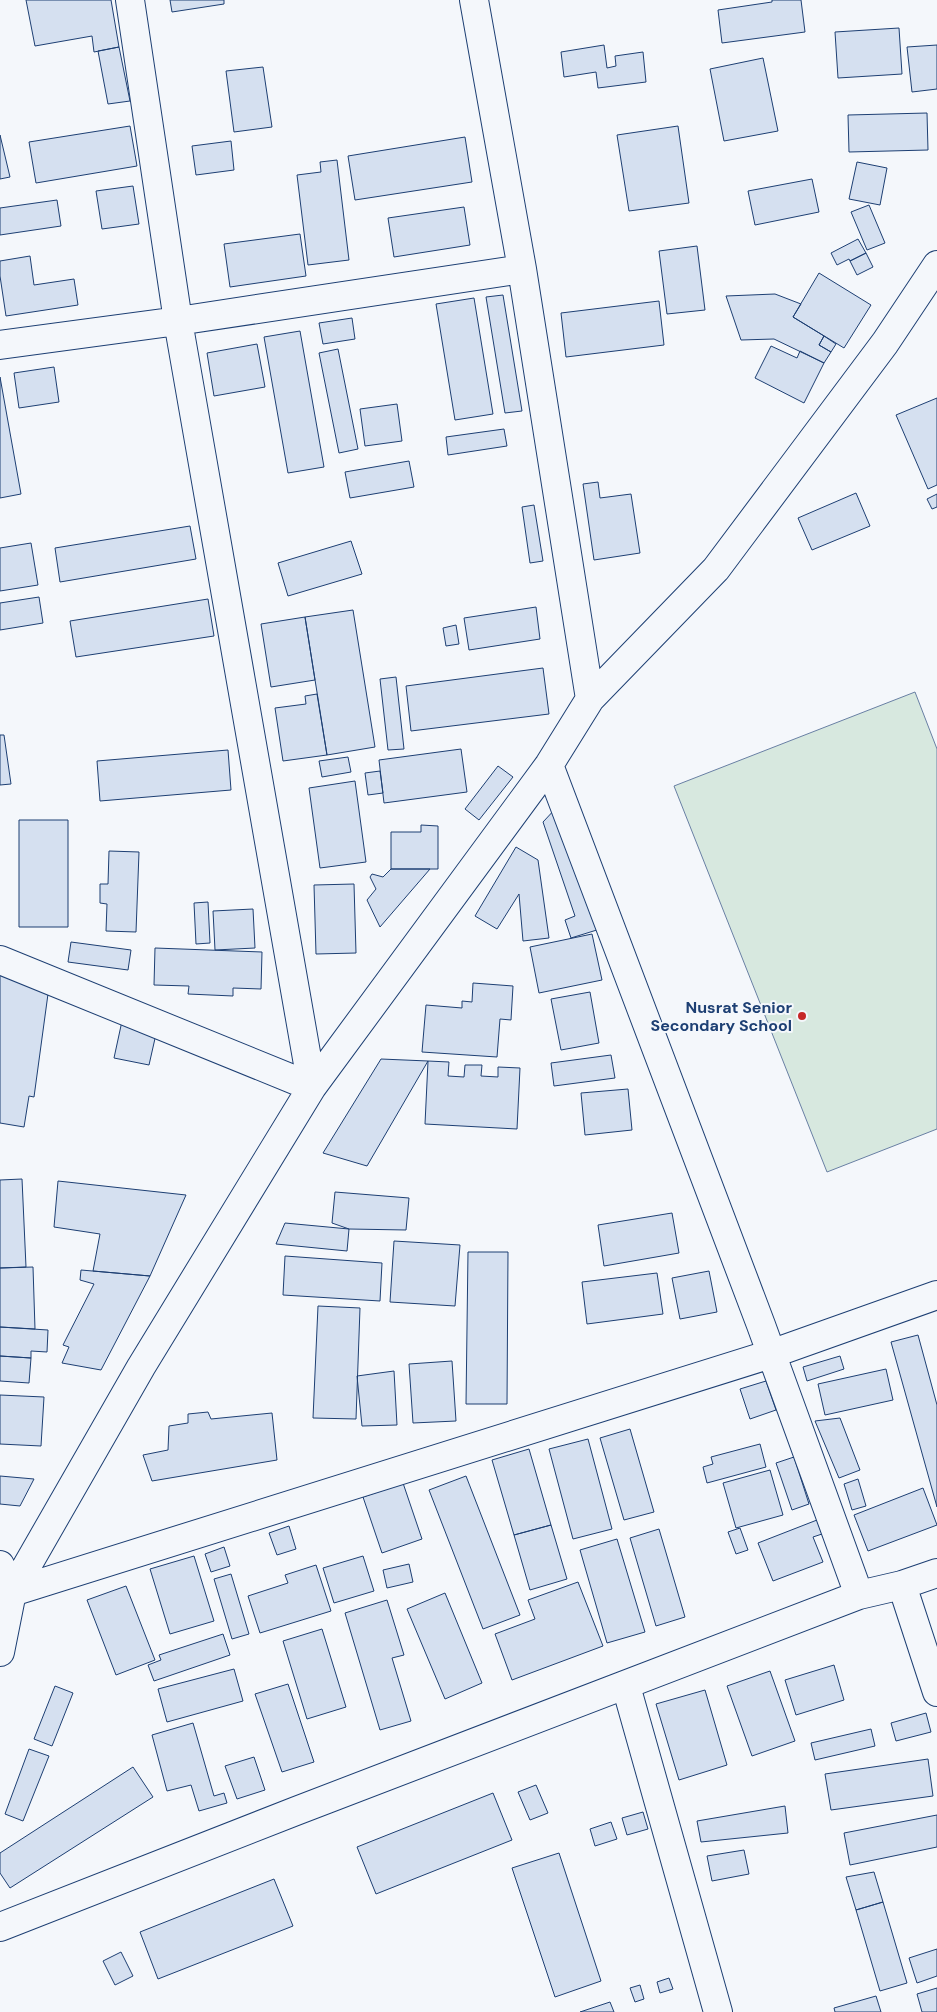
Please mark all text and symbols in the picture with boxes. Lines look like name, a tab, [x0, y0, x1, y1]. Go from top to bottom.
place label: Nusrat Senior Secondary School	[650, 997, 792, 1036]
marker: Nusrat Senior Secondary School	[796, 1010, 808, 1022]

